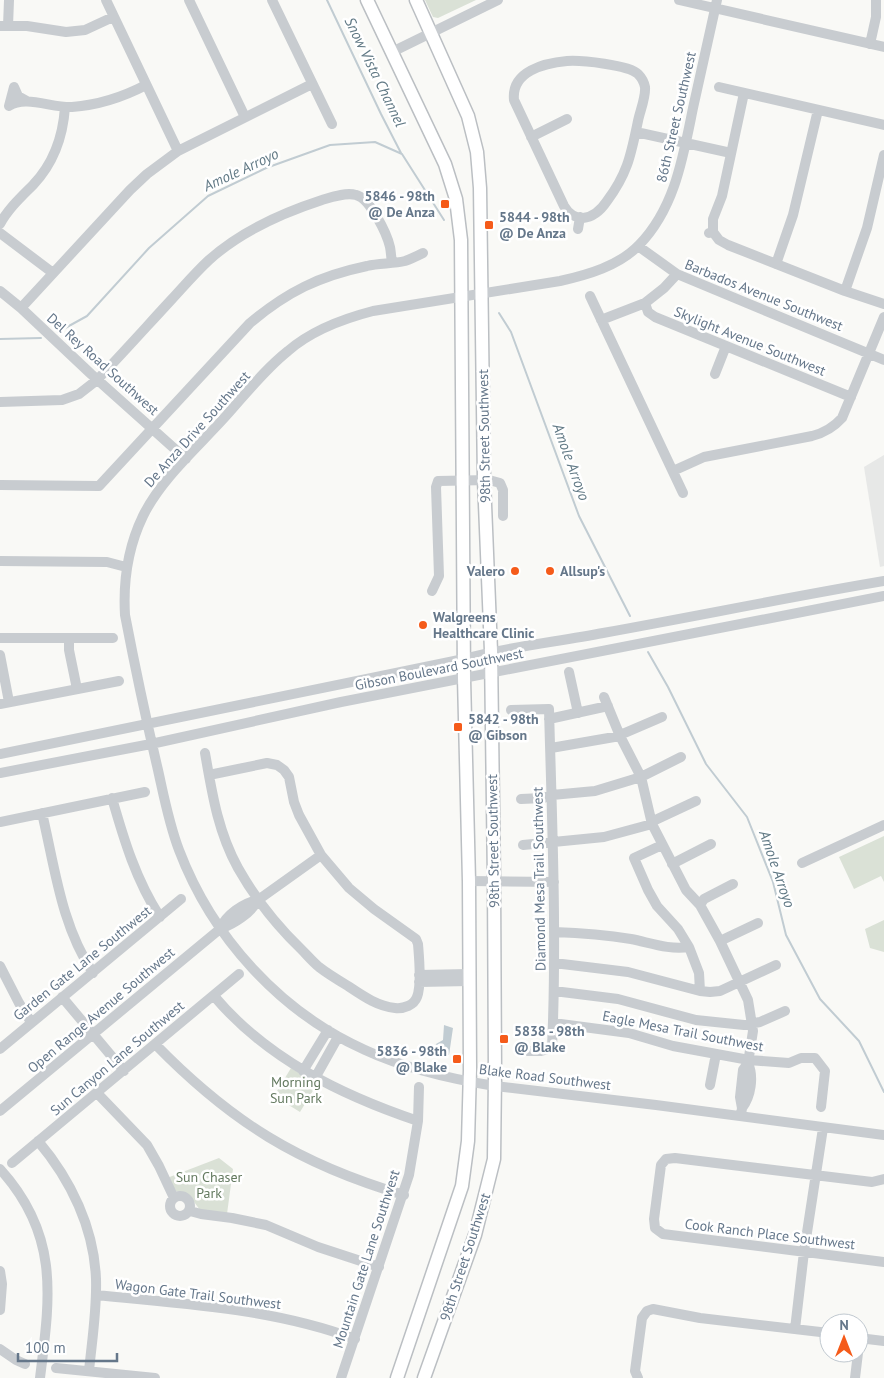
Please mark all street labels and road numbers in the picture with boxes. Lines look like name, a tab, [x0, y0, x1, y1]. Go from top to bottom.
street label: 86th Street Southwest	[652, 50, 700, 184]
street label: Barbados Avenue Southwest	[682, 255, 846, 335]
street label: Skylight Avenue Southwest	[672, 302, 829, 380]
street label: Del Rey Road Southwest	[43, 309, 163, 419]
street label: De Anza Drive Southwest	[140, 367, 254, 491]
street label: 98th Street Southwest	[474, 369, 494, 503]
street label: Gibson Boulevard Southwest	[353, 644, 525, 694]
street label: 98th Street Southwest	[483, 774, 503, 908]
street label: Diamond Mesa Trail Southwest	[528, 786, 550, 971]
street label: Garden Gate Lane Southwest	[9, 902, 155, 1024]
street label: Open Range Avenue Southwest	[24, 943, 178, 1077]
street label: Sun Canyon Lane Southwest	[46, 997, 188, 1119]
street label: Eagle Mesa Trail Southwest	[601, 1007, 765, 1055]
street label: Blake Road Southwest	[478, 1060, 612, 1094]
street label: Mountain Gate Lane Southwest	[329, 1167, 403, 1351]
street label: 98th Street Southwest	[436, 1190, 494, 1323]
street label: Cook Ranch Place Southwest	[684, 1215, 856, 1253]
street label: Wagon Gate Trail Southwest	[114, 1275, 282, 1313]

